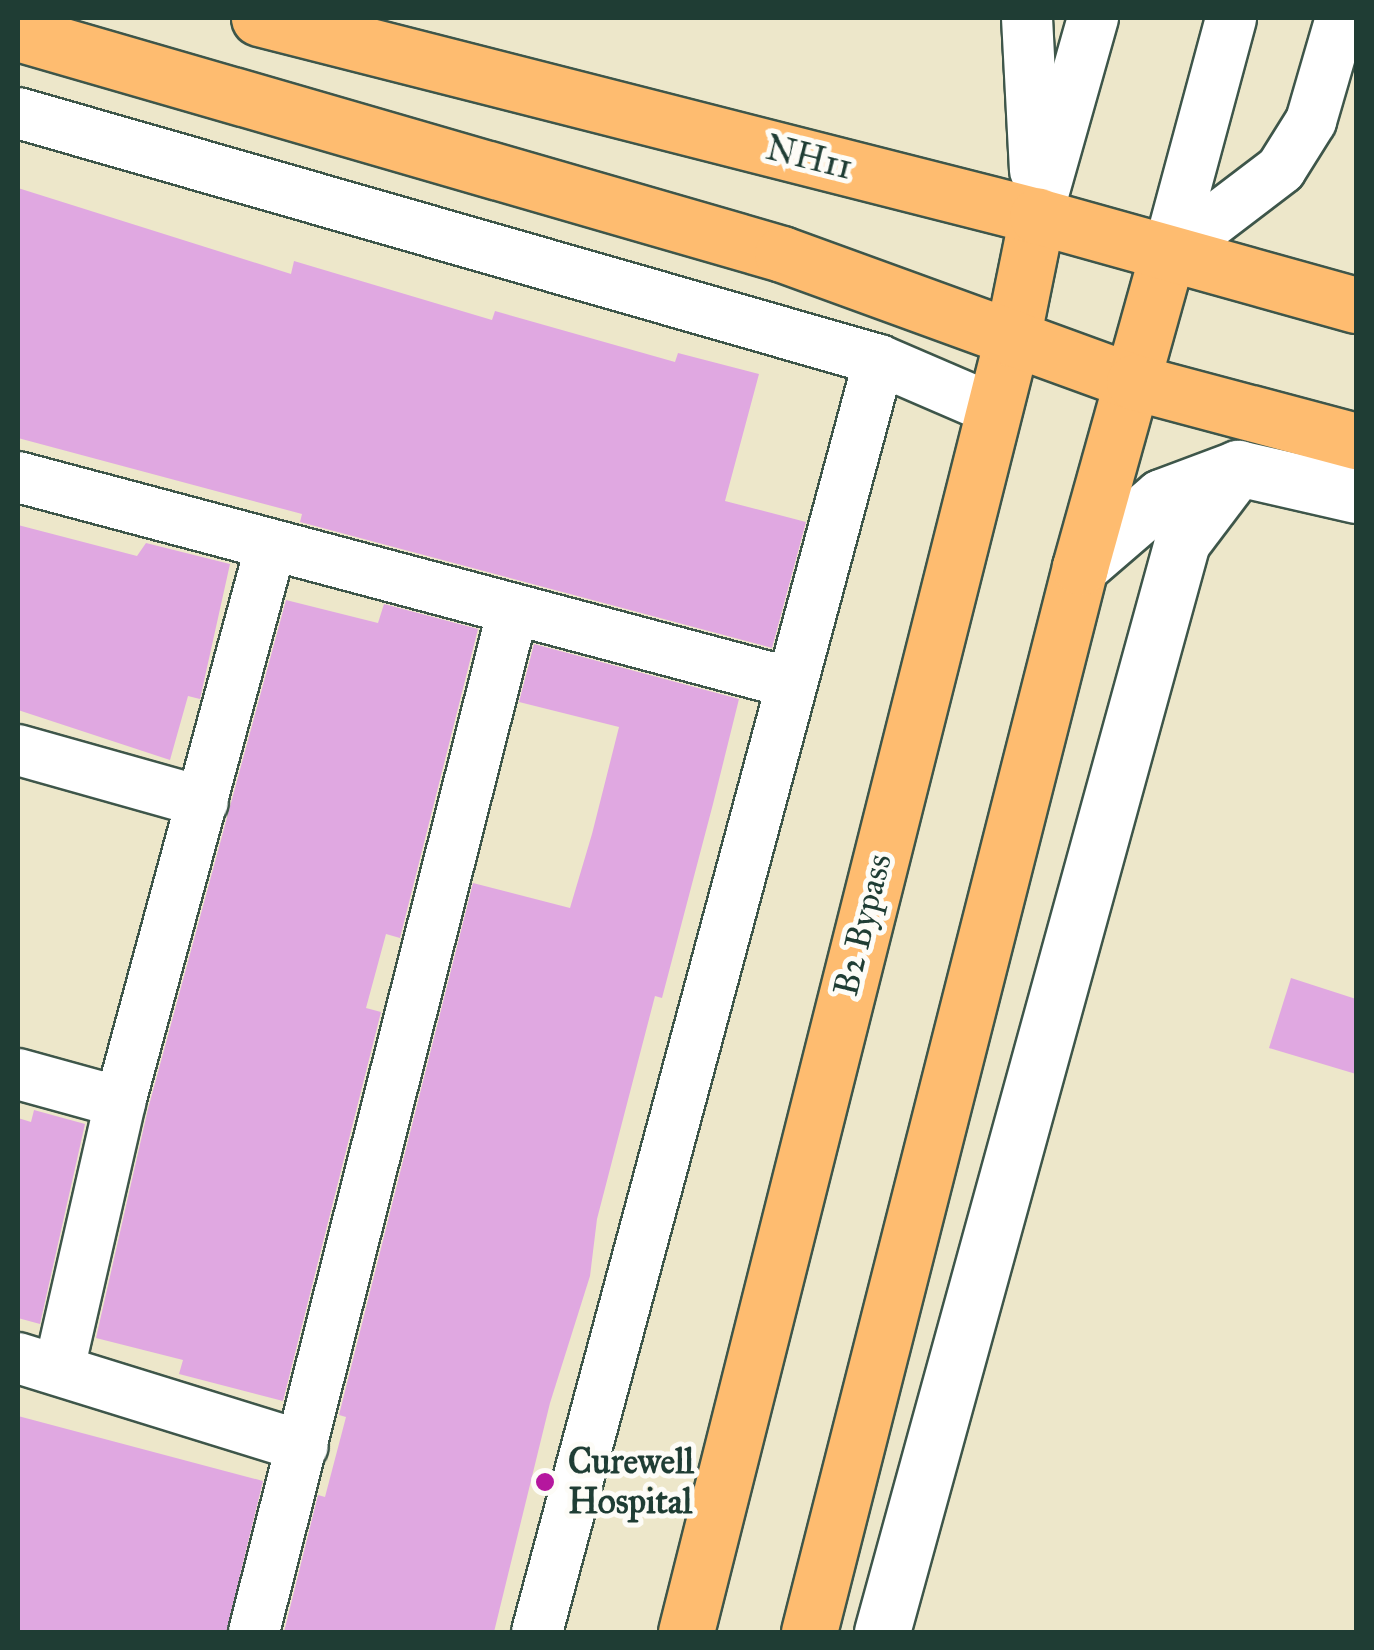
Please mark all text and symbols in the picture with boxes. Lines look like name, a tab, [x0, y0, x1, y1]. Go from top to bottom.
street label: NH11	[761, 127, 857, 189]
street label: B2 Bypass	[825, 849, 901, 1001]
place label: Curewell Hospital	[568, 1441, 694, 1523]
marker: Curewell Hospital	[532, 1469, 558, 1495]

